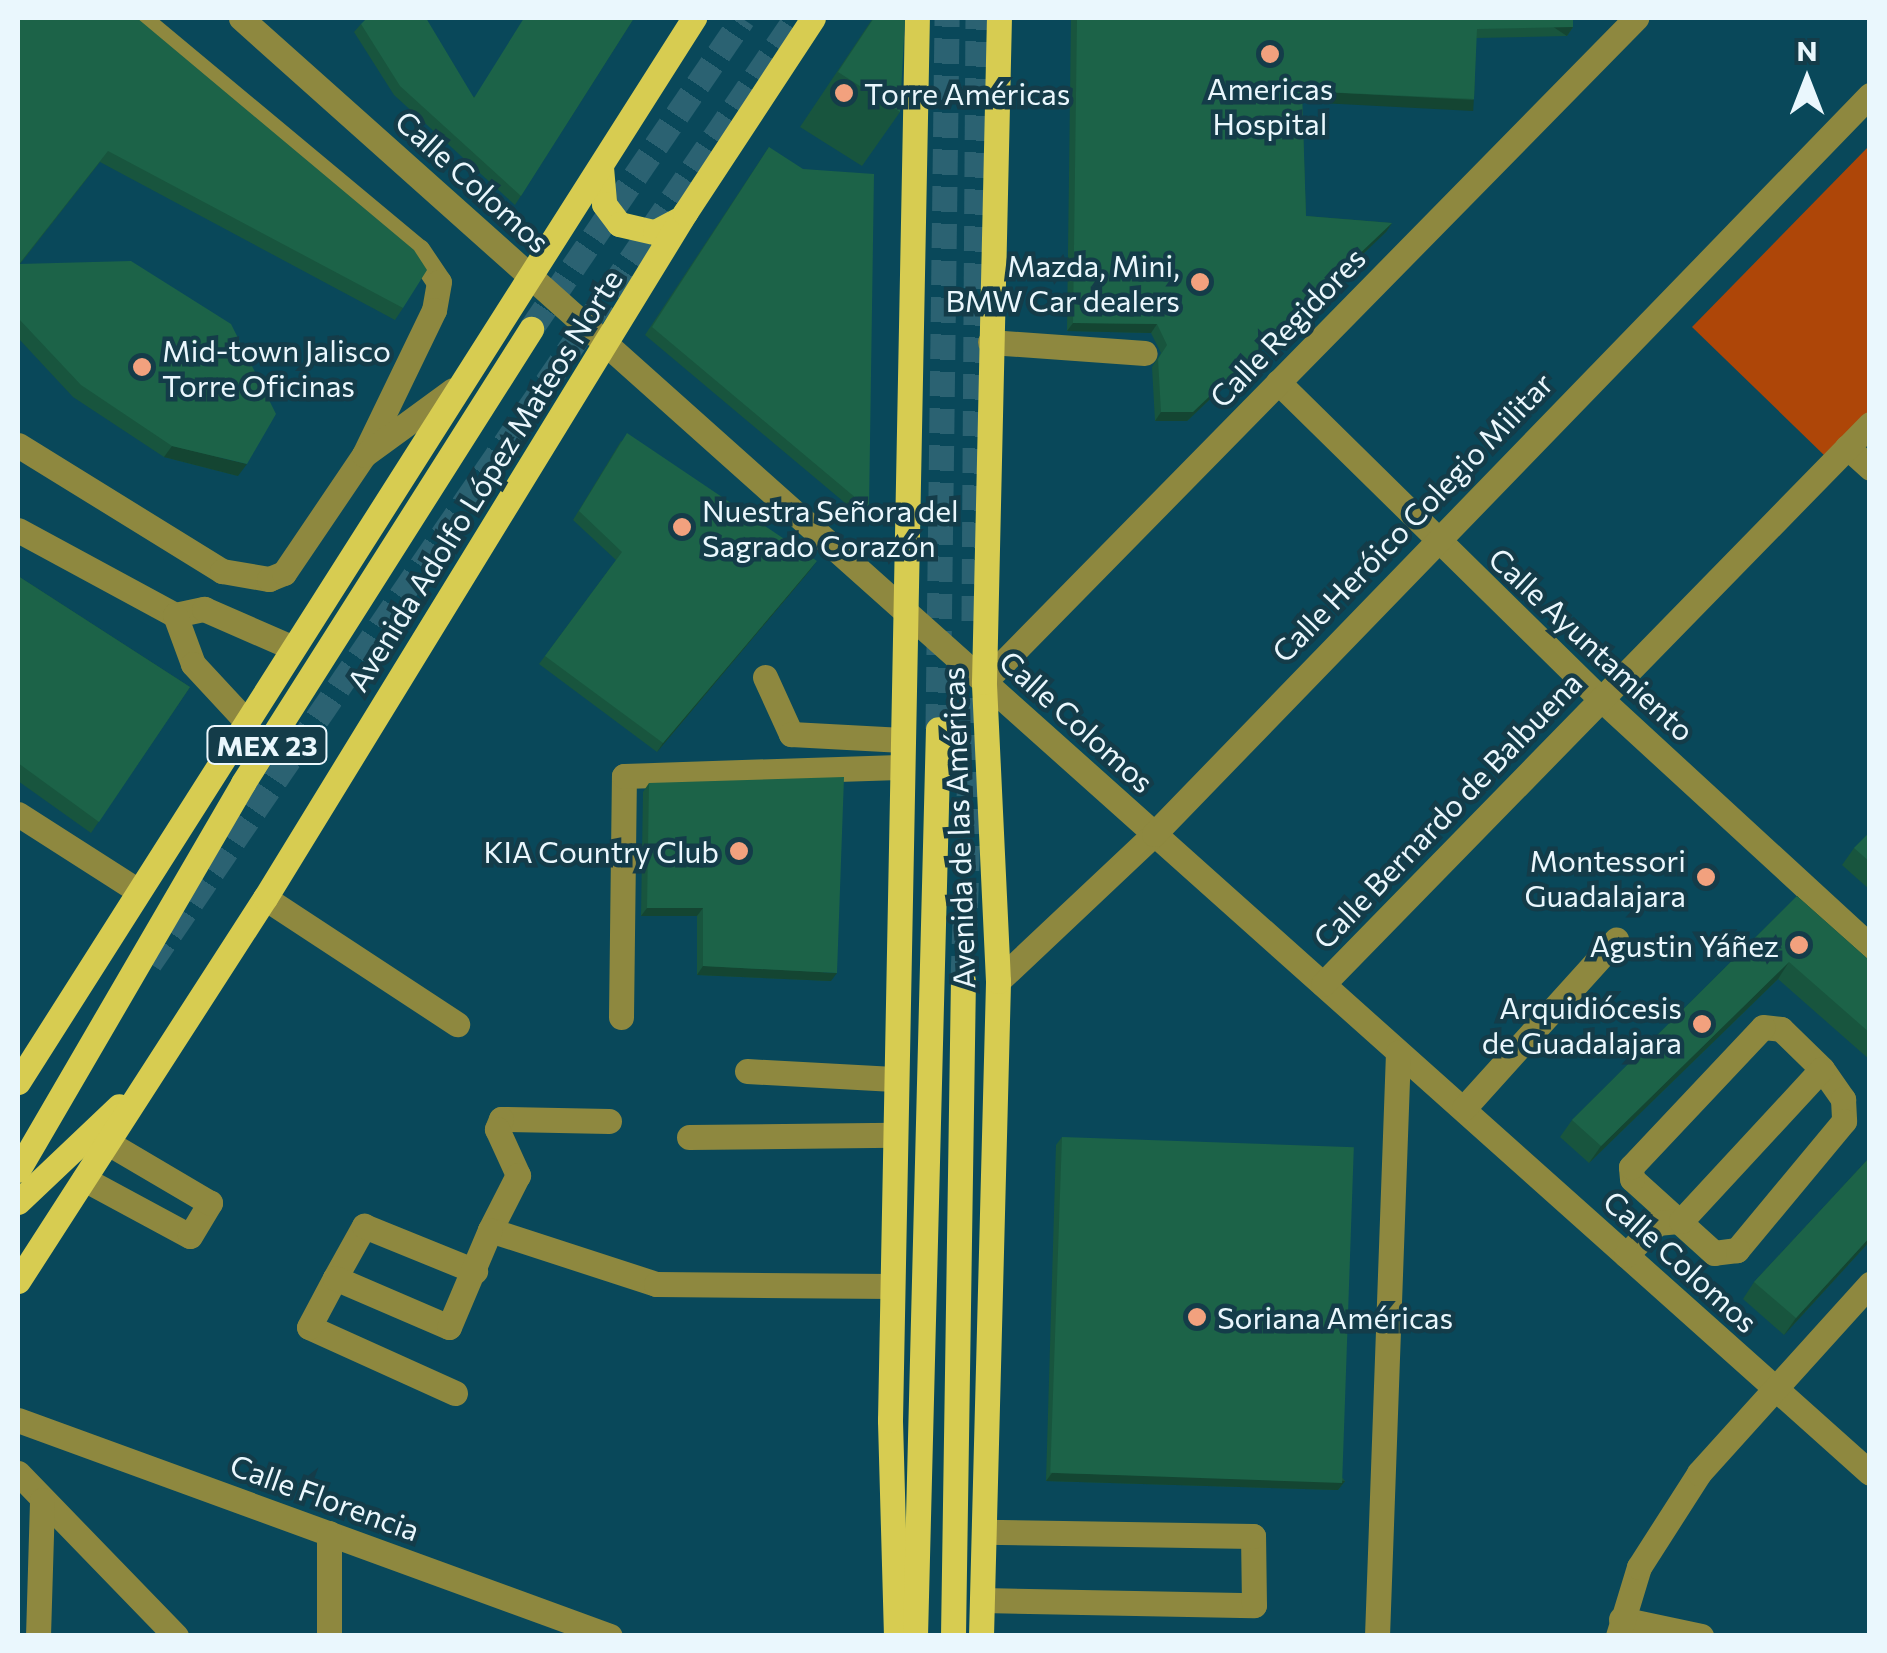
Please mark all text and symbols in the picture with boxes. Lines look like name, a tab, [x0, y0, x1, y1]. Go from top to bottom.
north arrow	[1757, 30, 1857, 130]
text: N	[1797, 33, 1818, 67]
marker: Americas Hospital	[1259, 43, 1281, 65]
place label: Americas Hospital	[1207, 70, 1333, 140]
place label: Torre Américas	[864, 75, 1070, 111]
marker: Torre Américas	[833, 82, 855, 104]
street label: Calle Colomos	[389, 103, 557, 259]
street label: Calle Regidores	[1202, 240, 1372, 414]
place label: Mazda, Mini, BMW Car dealers	[945, 247, 1180, 318]
street label: Avenida Adolfo López Mateos Norte	[339, 263, 629, 697]
marker: Mazda, Mini, BMW Car dealers	[1189, 271, 1211, 293]
place label: Mid-town Jalisco Torre Oficinas	[162, 332, 391, 402]
marker: Mid-town Jalisco Torre Oficinas	[131, 356, 153, 378]
street label: Calle Heróico Colegio Militar	[1264, 365, 1560, 669]
place label: Nuestra Señora del Sagrado Corazón	[702, 492, 959, 562]
marker: Nuestra Señora del Sagrado Corazón	[671, 516, 693, 538]
street label: Calle Ayuntamiento	[1482, 540, 1702, 748]
street label: Calle Colomos	[993, 643, 1161, 799]
street label: Calle Bernardo de Balbuena	[1305, 664, 1589, 956]
street label: Avenida de las Américas	[934, 666, 982, 990]
road number: MEX 23	[204, 722, 330, 768]
place label: KIA Country Club	[483, 833, 719, 869]
marker: KIA Country Club	[728, 840, 750, 862]
place label: Montessori Guadalajara	[1525, 842, 1686, 912]
marker: Montessori Guadalajara	[1695, 866, 1717, 888]
place label: Agustin Yáñez	[1589, 927, 1779, 963]
marker: Agustin Yáñez	[1788, 934, 1810, 956]
place label: Arquidiócesis de Guadalajara	[1482, 989, 1682, 1060]
marker: Arquidiócesis de Guadalajara	[1691, 1013, 1713, 1035]
street label: Calle Colomos	[1597, 1183, 1765, 1339]
place label: Soriana Américas	[1217, 1299, 1453, 1335]
marker: Soriana Américas	[1186, 1306, 1208, 1328]
street label: Calle Florencia	[226, 1446, 424, 1548]

